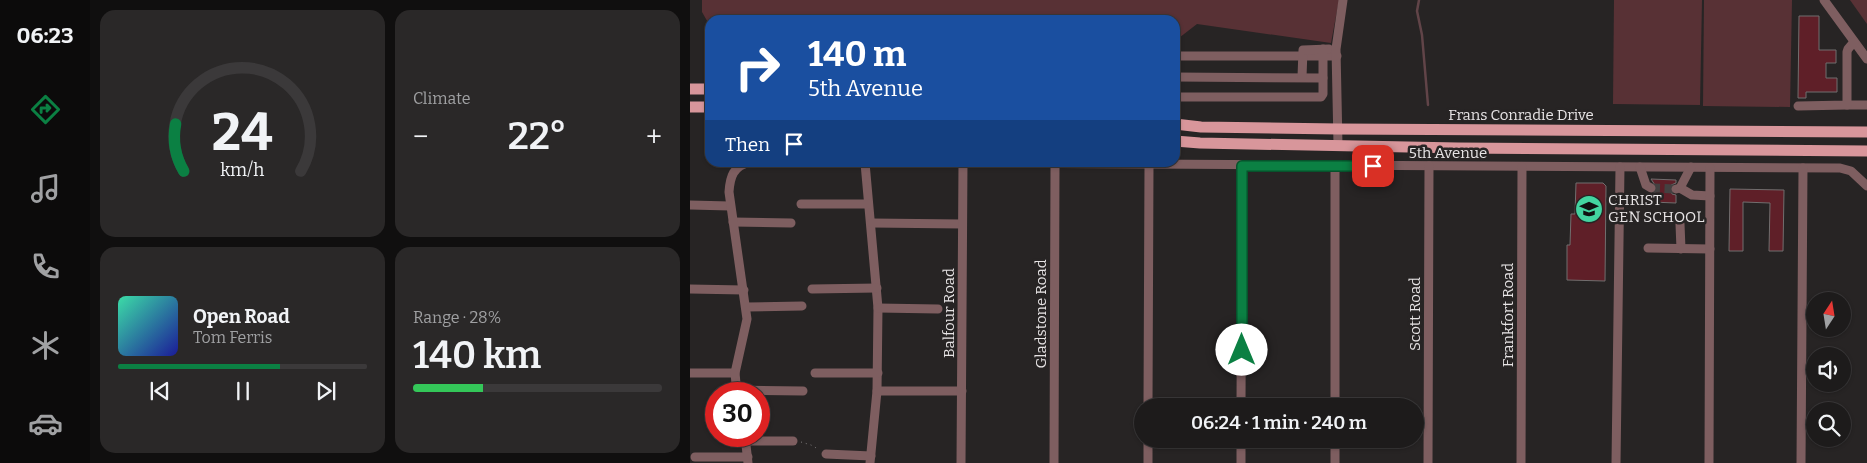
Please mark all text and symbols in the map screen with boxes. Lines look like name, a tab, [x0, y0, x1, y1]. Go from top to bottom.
text: 06:23	[16, 22, 74, 49]
text: 140 m	[808, 33, 906, 75]
icon: right	[725, 35, 790, 100]
text: 5th Avenue	[808, 75, 923, 102]
text: Climate	[413, 89, 471, 108]
icon: directions	[28, 92, 63, 127]
text: 24	[212, 101, 273, 164]
street label: Frans Conradie Drive	[1448, 106, 1594, 124]
text: 22°	[508, 113, 567, 159]
text: −	[413, 120, 428, 153]
text: +	[646, 120, 662, 153]
icon: arrive	[780, 130, 808, 158]
text: Then	[725, 133, 770, 156]
street label: 5th Avenue	[1409, 144, 1487, 162]
pin	[1352, 145, 1394, 187]
icon: arrive	[1359, 152, 1387, 180]
text: km/h	[220, 159, 265, 181]
icon: music	[28, 171, 63, 206]
place label: CHRIST GEN SCHOOL	[1608, 191, 1705, 226]
school or university icon: CHRIST GEN SCHOOL	[1574, 194, 1604, 224]
icon: phone	[28, 249, 63, 284]
street label: Gladstone Road	[1032, 259, 1050, 369]
street label: Frankfort Road	[1499, 263, 1517, 367]
street label: Balfour Road	[940, 268, 958, 358]
street label: Scott Road	[1406, 277, 1424, 351]
north arrow	[1806, 292, 1851, 338]
map controls	[1806, 292, 1851, 447]
text: Open Road	[193, 305, 290, 328]
text: Range · 28%	[413, 308, 501, 327]
position arrow	[1215, 323, 1267, 375]
icon: climate	[28, 328, 63, 363]
text: Tom Ferris	[193, 328, 272, 347]
text: 140 km	[413, 332, 541, 378]
button: sound	[1806, 347, 1851, 392]
icon: previous	[146, 377, 174, 405]
icon: pause	[229, 377, 257, 405]
icon: next	[312, 377, 340, 405]
speed limit sign: 30	[705, 382, 770, 447]
button: search	[1806, 402, 1851, 447]
icon: car	[28, 406, 63, 441]
text: 06:24 · 1 min · 240 m	[1191, 411, 1367, 434]

